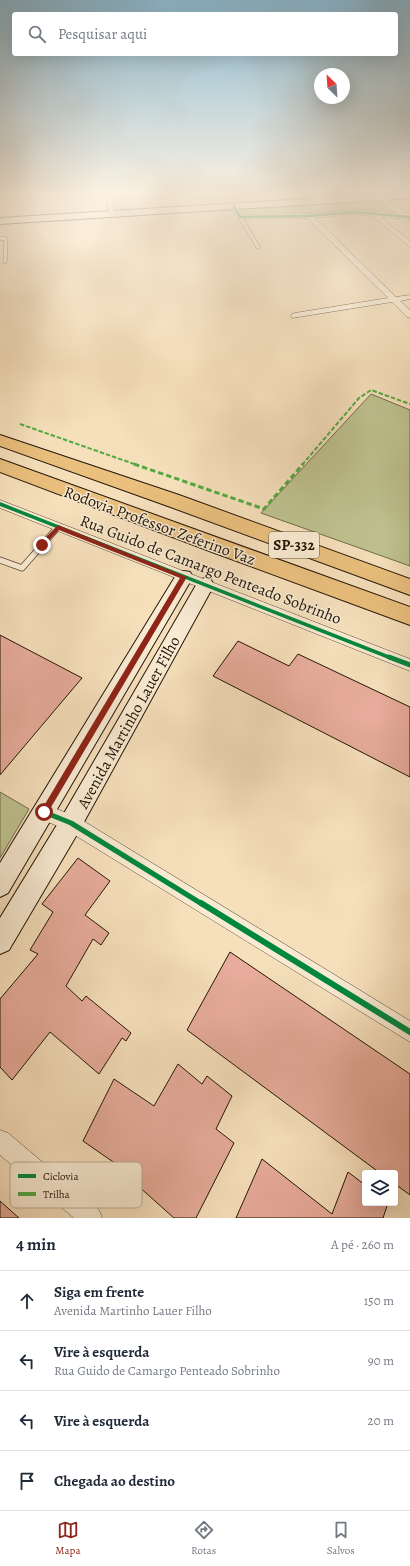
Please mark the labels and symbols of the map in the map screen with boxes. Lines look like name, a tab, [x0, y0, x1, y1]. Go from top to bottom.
north arrow	[314, 68, 350, 104]
street label: Rodovia Professor Zeferino Vaz	[61, 481, 259, 571]
street label: Rua Guido de Camargo Penteado Sobrinho	[77, 510, 344, 630]
road number: SP-332	[269, 532, 319, 558]
route end	[33, 536, 51, 554]
street label: Avenida Martinho Lauer Filho	[72, 632, 186, 814]
route start	[35, 803, 53, 821]
legend	[10, 1162, 142, 1208]
text: Ciclovia	[43, 1169, 79, 1184]
text: Trilha	[43, 1187, 71, 1202]

